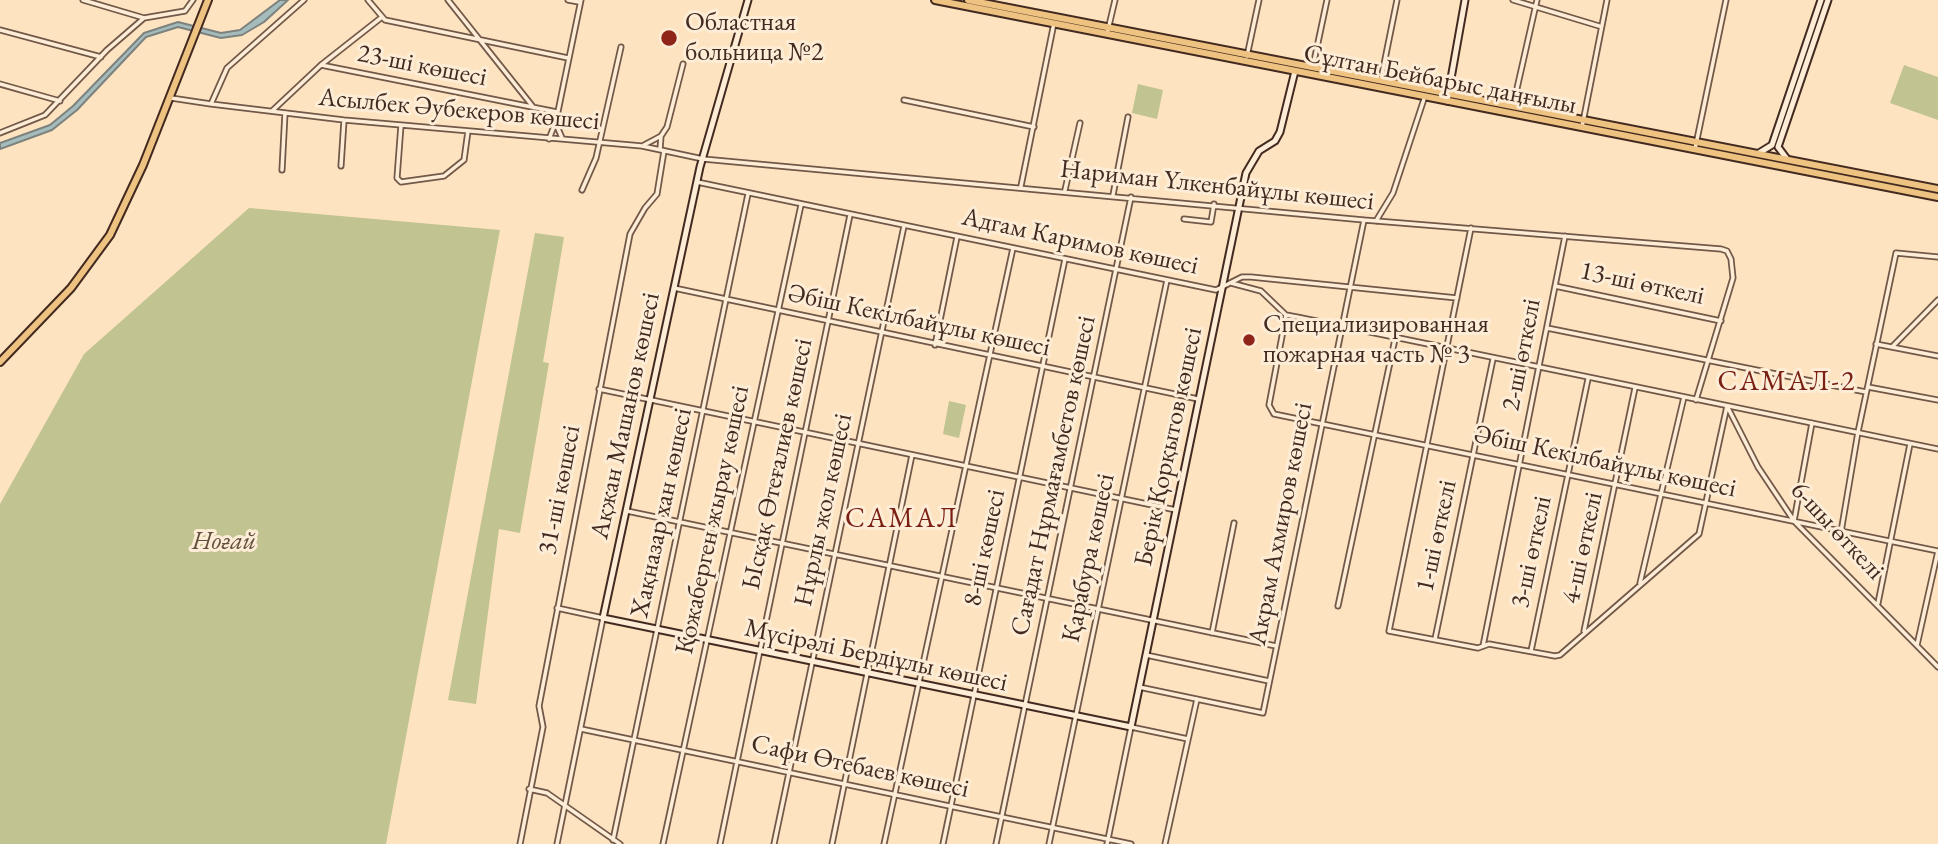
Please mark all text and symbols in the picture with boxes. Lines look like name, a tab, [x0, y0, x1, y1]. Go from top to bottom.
place label: Областная больница №2	[685, 7, 823, 68]
marker: Областная больница №2	[659, 28, 679, 48]
street label: 23-ші көшесі	[355, 38, 489, 94]
street label: Сұлтан Бейбарыс даңғылы	[1301, 38, 1579, 122]
street label: Асылбек Әубекеров көшесі	[317, 82, 601, 138]
street label: Нариман Үлкенбайұлы көшесі	[1059, 154, 1375, 218]
street label: Адгам Каримов көшесі	[959, 202, 1201, 282]
street label: 13-ші өткелі	[1577, 256, 1707, 312]
street label: Әбіш Кекілбайұлы көшесі	[785, 278, 1053, 364]
street label: Ақжан Машанов көшесі	[585, 290, 667, 542]
street label: 2-ші өткелі	[1496, 296, 1548, 414]
place label: Специализированная пожарная часть № 3	[1263, 309, 1489, 370]
street label: Сағадат Нұрмағамбетов көшесі	[1005, 313, 1103, 639]
street label: Берік Қорқытов көшесі	[1128, 325, 1210, 569]
marker: Специализированная пожарная часть № 3	[1241, 332, 1257, 348]
street label: Ысқақ Өтеғалиев көшесі	[736, 336, 820, 592]
district label: САМАЛ-2	[1718, 365, 1856, 399]
street label: Қожаберген жырау көшесі	[669, 383, 757, 657]
street label: Акрам Ахмиров көшесі	[1242, 400, 1320, 648]
street label: Хақназар хан көшесі	[625, 405, 699, 621]
street label: Нұрлы жол көшесі	[788, 411, 860, 609]
street label: Әбіш Кекілбайұлы көшесі	[1471, 419, 1739, 505]
street label: 31-ші көшесі	[532, 423, 588, 557]
street label: Қарабура көшесі	[1056, 471, 1122, 645]
street label: 6-шы өткелі	[1784, 475, 1890, 587]
street label: 1-ші өткелі	[1410, 477, 1464, 595]
street label: 8-шi көшесi	[957, 487, 1013, 609]
street label: 4-ші өткелі	[1556, 489, 1610, 607]
street label: 3-ші өткелі	[1505, 493, 1559, 611]
district label: САМАЛ	[846, 502, 958, 536]
park label: Ноғай	[192, 526, 256, 558]
street label: Мүсірәлі Бердіұлы көшесі	[742, 613, 1010, 699]
street label: Сафи Өтебаев көшесі	[748, 729, 972, 805]

